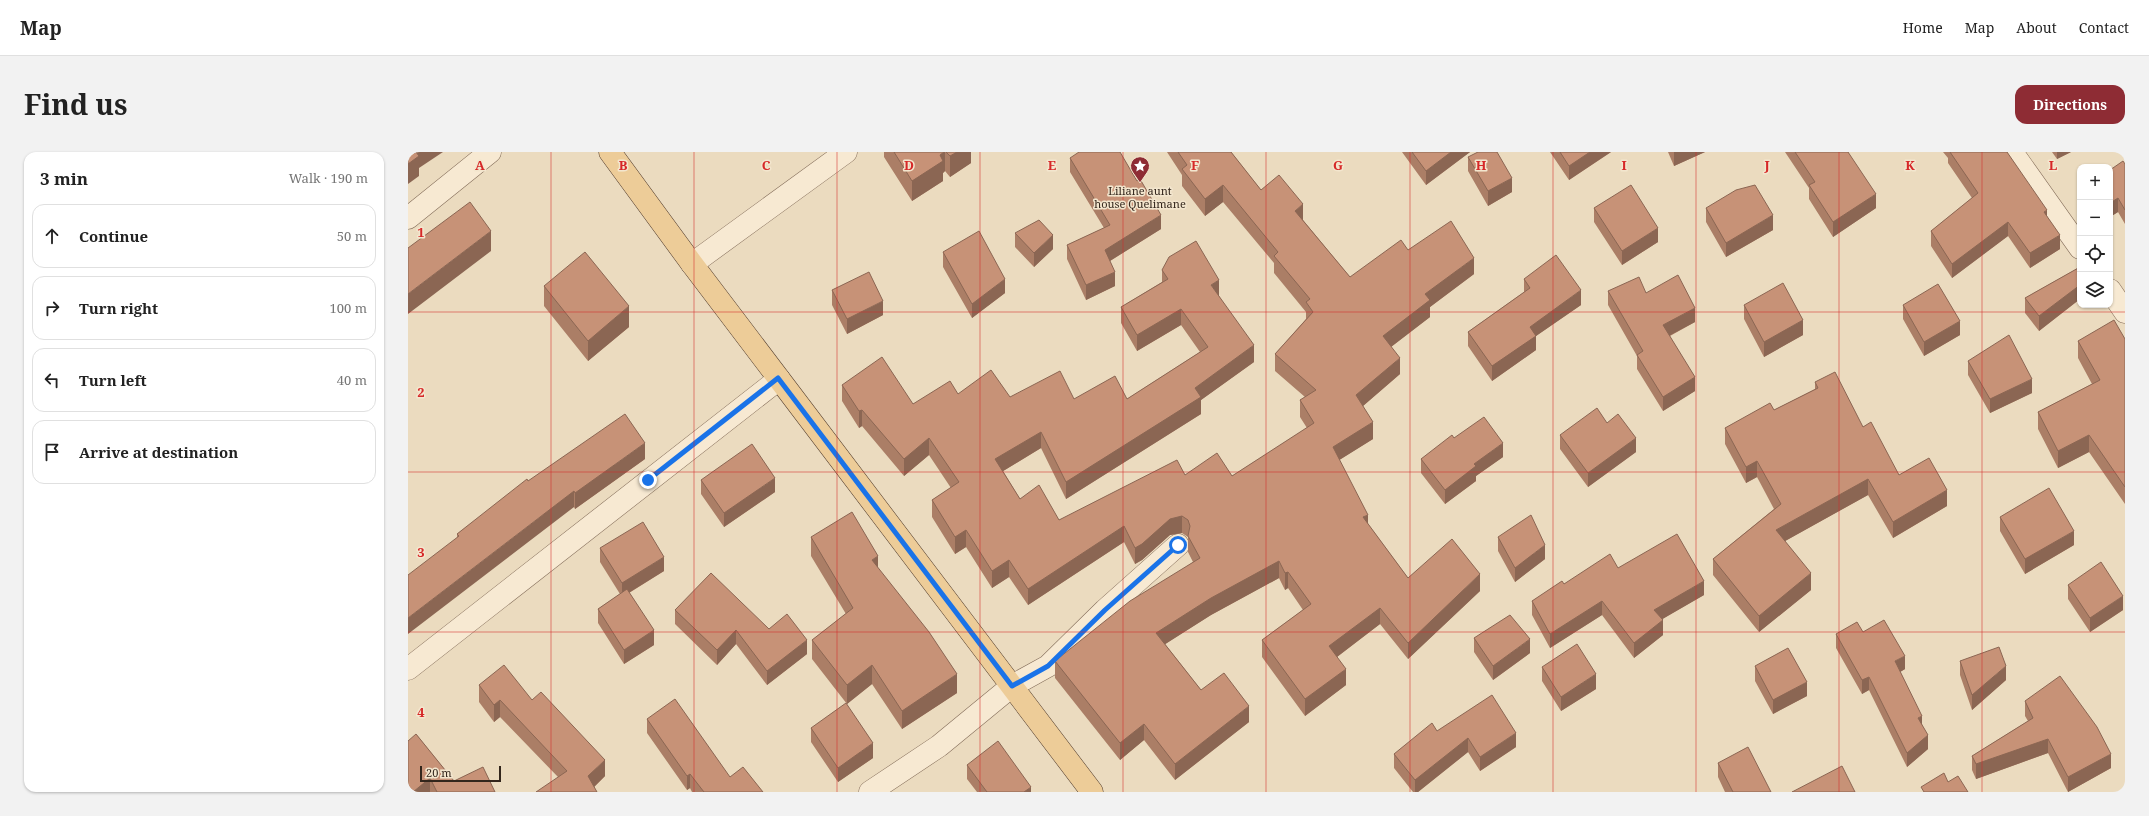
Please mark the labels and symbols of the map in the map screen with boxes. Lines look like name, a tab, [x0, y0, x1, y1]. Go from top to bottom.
place icon: Liliane aunt house Quelimane	[1129, 155, 1151, 183]
text: A	[475, 156, 485, 174]
text: B	[619, 156, 628, 174]
text: C	[762, 156, 771, 174]
text: D	[904, 156, 914, 174]
text: E	[1048, 156, 1057, 174]
text: F	[1191, 156, 1199, 174]
text: G	[1333, 156, 1343, 174]
text: H	[1476, 156, 1487, 174]
text: I	[1621, 156, 1627, 174]
text: J	[1763, 156, 1770, 174]
text: K	[1905, 156, 1915, 174]
text: L	[2049, 156, 2058, 174]
place label: Liliane aunt house Quelimane	[1094, 183, 1186, 211]
text: 1	[417, 223, 425, 241]
text: 2	[417, 383, 425, 401]
route end	[639, 471, 657, 489]
route start	[1169, 536, 1187, 554]
text: 3	[417, 543, 425, 561]
text: 4	[417, 703, 425, 721]
scale bar	[420, 764, 501, 783]

